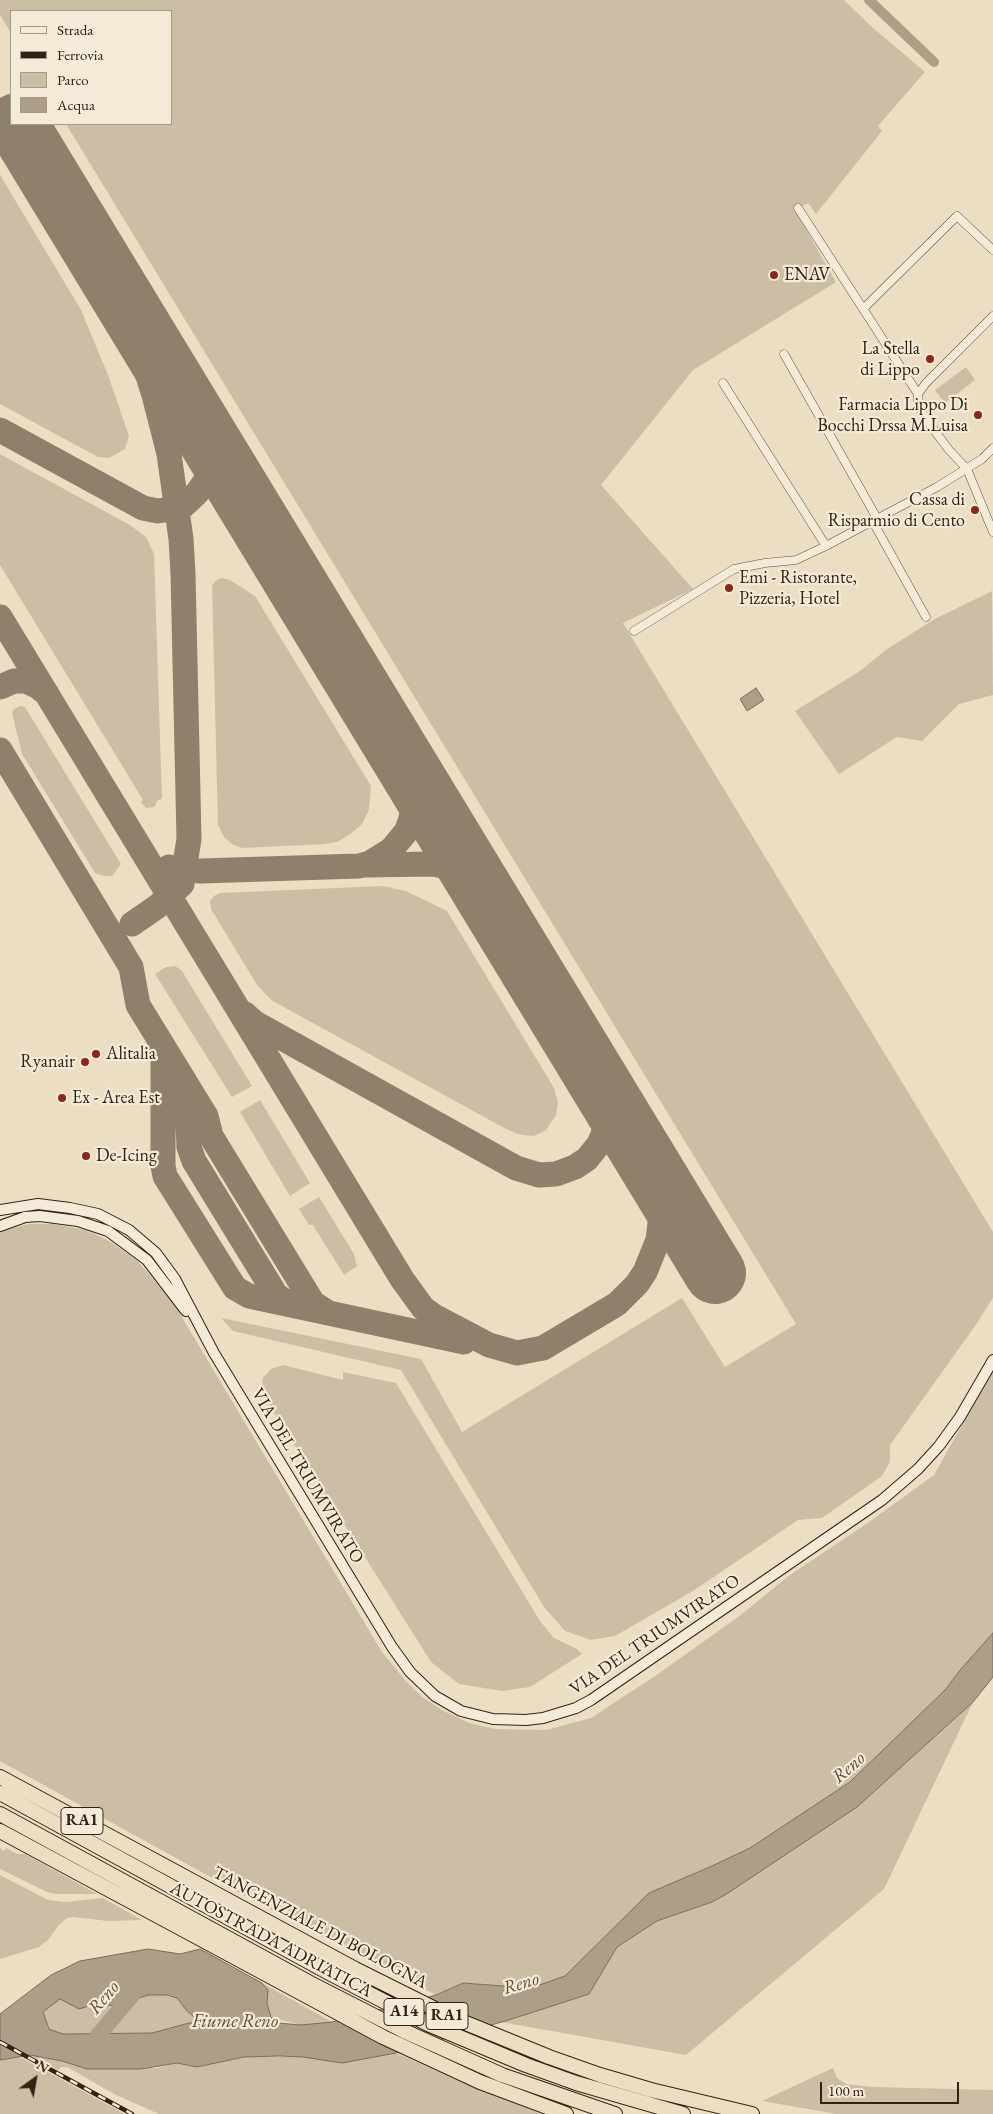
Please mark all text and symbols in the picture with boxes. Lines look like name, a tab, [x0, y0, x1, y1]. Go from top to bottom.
legend	[10, 10, 172, 125]
text: Strada	[57, 20, 93, 39]
text: Ferrovia	[57, 45, 104, 64]
text: Parco	[57, 70, 89, 89]
text: Acqua	[57, 95, 95, 114]
place label: ENAV	[784, 264, 830, 286]
marker: ENAV	[768, 269, 780, 281]
place label: La Stella di Lippo	[860, 338, 920, 380]
marker: La Stella di Lippo	[924, 353, 936, 365]
place label: Farmacia Lippo Di Bocchi Drssa M.Luisa	[817, 394, 968, 436]
marker: Farmacia Lippo Di Bocchi Drssa M.Luisa	[972, 409, 984, 421]
place label: Cassa di Risparmio di Cento	[828, 489, 965, 532]
marker: Cassa di Risparmio di Cento	[969, 504, 981, 516]
place label: Emi - Ristorante, Pizzeria, Hotel	[739, 567, 857, 610]
marker: Emi - Ristorante, Pizzeria, Hotel	[723, 582, 735, 594]
place label: Alitalia	[106, 1043, 156, 1065]
marker: Alitalia	[90, 1048, 102, 1060]
place label: Ryanair	[20, 1051, 75, 1073]
marker: Ryanair	[79, 1056, 91, 1068]
place label: Ex - Area Est	[72, 1087, 160, 1109]
marker: Ex - Area Est	[56, 1092, 68, 1104]
place label: De-Icing	[96, 1145, 157, 1167]
marker: De-Icing	[80, 1150, 92, 1162]
street label: VIA DEL TRIUMVIRATO	[246, 1384, 368, 1568]
street label: VIA DEL TRIUMVIRATO	[566, 1570, 744, 1700]
water label: Reno	[828, 1747, 870, 1789]
road number: RA1	[61, 1808, 103, 1834]
street label: TANGENZIALE DI BOLOGNA	[209, 1862, 431, 1994]
street label: AUTOSTRADA ADRIATICA	[166, 1877, 376, 2003]
water label: Reno	[500, 1968, 542, 2000]
water label: Reno	[83, 1977, 125, 2019]
road number: A14	[384, 1998, 424, 2025]
road number: RA1	[426, 2002, 468, 2030]
water label: Fiume Reno	[192, 2011, 278, 2033]
north arrow	[10, 2054, 60, 2104]
text: N	[33, 2056, 53, 2077]
scale bar	[823, 2072, 962, 2104]
text: 100 m	[828, 2081, 864, 2100]

